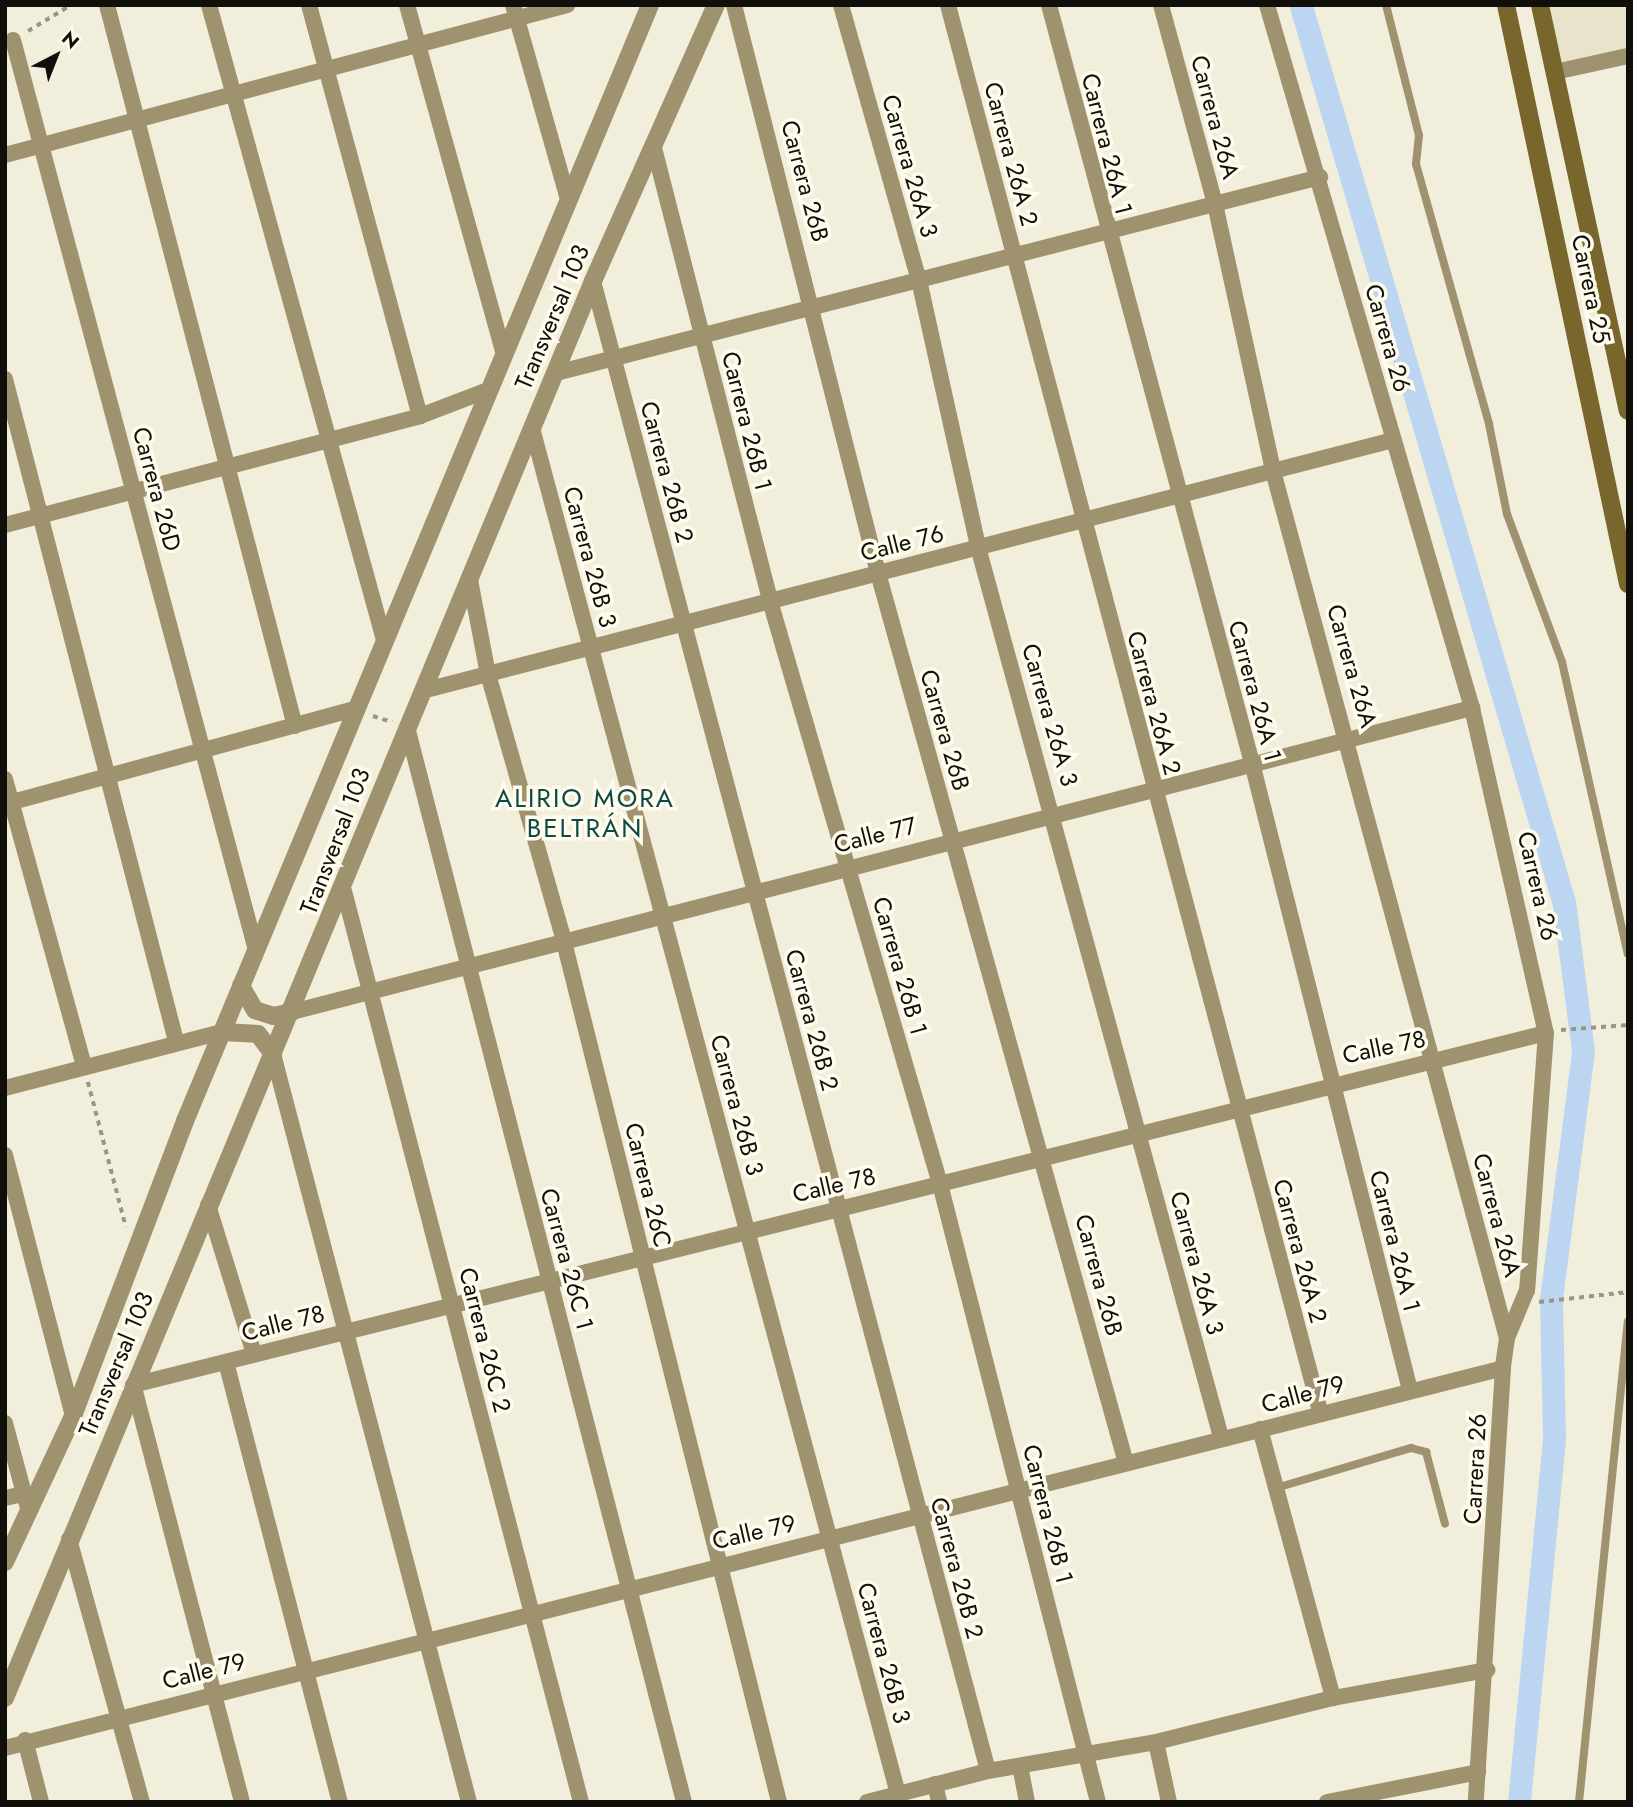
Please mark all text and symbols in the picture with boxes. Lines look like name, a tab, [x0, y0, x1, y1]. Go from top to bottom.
north arrow	[21, 21, 91, 91]
text: N	[56, 25, 85, 55]
street label: Carrera 26A	[1185, 52, 1245, 182]
street label: Carrera 26A 1	[1076, 70, 1138, 218]
street label: Carrera 26A 2	[978, 79, 1044, 229]
street label: Carrera 26A 3	[876, 91, 944, 241]
street label: Carrera 26B	[775, 117, 835, 245]
street label: Carrera 25	[1565, 232, 1617, 346]
street label: Transversal 103	[509, 240, 595, 394]
street label: Carrera 26	[1359, 281, 1417, 395]
street label: Carrera 26B 1	[716, 348, 778, 494]
street label: Carrera 26B 2	[634, 398, 700, 546]
street label: Carrera 26D	[127, 424, 187, 554]
street label: Carrera 26B 3	[557, 483, 623, 631]
street label: Calle 76	[857, 519, 947, 567]
street label: Carrera 26A	[1321, 601, 1383, 731]
street label: Carrera 26A 1	[1222, 617, 1288, 765]
street label: Carrera 26A 2	[1121, 628, 1187, 778]
street label: Carrera 26A 3	[1016, 640, 1084, 790]
street label: Carrera 26B	[914, 666, 976, 794]
street label: Transversal 103	[294, 764, 376, 918]
district label: ALIRIO MORA BELTRÁN	[496, 783, 674, 844]
street label: Calle 77	[831, 811, 919, 859]
street label: Carrera 26	[1511, 829, 1565, 943]
street label: Carrera 26B 1	[867, 894, 933, 1038]
street label: Carrera 26B 2	[779, 946, 845, 1094]
street label: Calle 78	[1340, 1024, 1428, 1070]
street label: Carrera 26B 3	[704, 1031, 770, 1179]
street label: Carrera 26C	[619, 1120, 677, 1250]
street label: Carrera 26A	[1467, 1150, 1527, 1280]
street label: Calle 78	[790, 1161, 878, 1209]
street label: Carrera 26A 1	[1364, 1167, 1426, 1315]
street label: Carrera 26A 2	[1267, 1176, 1333, 1326]
street label: Carrera 26C 1	[534, 1185, 600, 1333]
street label: Carrera 26A 3	[1164, 1188, 1230, 1338]
street label: Carrera 26B	[1069, 1211, 1129, 1339]
street label: Carrera 26C 2	[453, 1265, 517, 1415]
street label: Transversal 103	[73, 1287, 159, 1441]
street label: Calle 78	[239, 1299, 327, 1347]
street label: Calle 79	[1258, 1369, 1348, 1419]
street label: Carrera 26	[1458, 1413, 1492, 1525]
street label: Carrera 26B 1	[1017, 1441, 1079, 1587]
street label: Carrera 26B 2	[924, 1494, 990, 1642]
street label: Calle 79	[709, 1508, 799, 1556]
street label: Carrera 26B 3	[851, 1579, 917, 1727]
street label: Calle 79	[159, 1647, 249, 1695]

